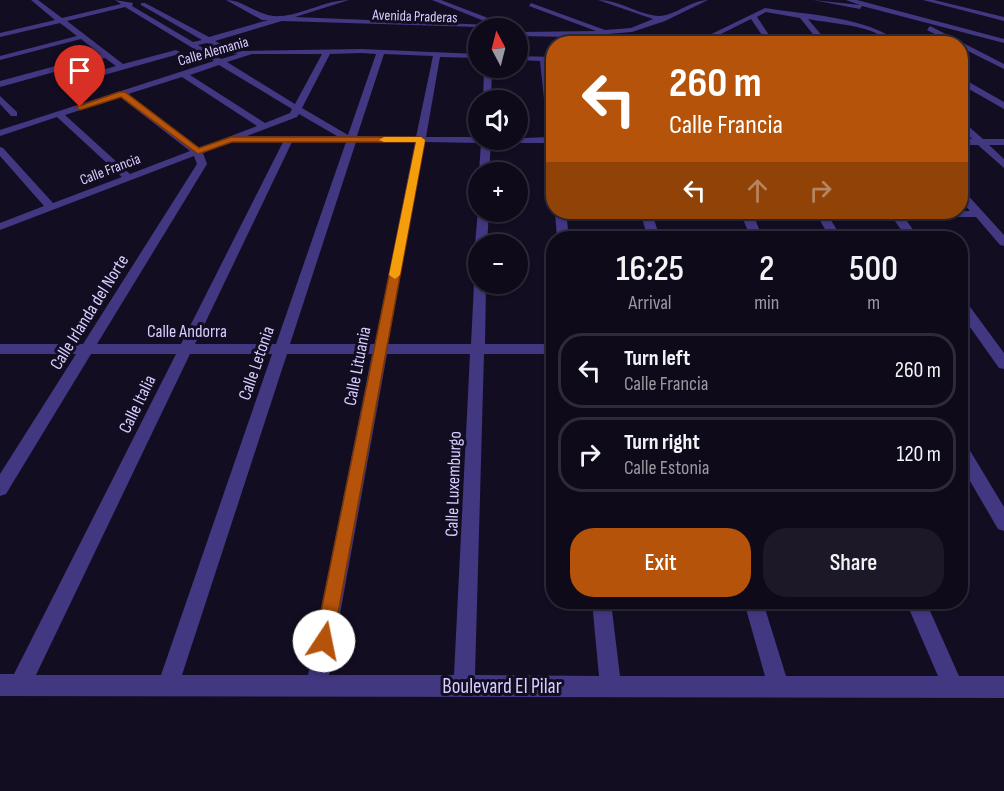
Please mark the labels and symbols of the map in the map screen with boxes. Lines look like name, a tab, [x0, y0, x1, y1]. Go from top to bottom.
street label: Avenida Praderas	[371, 5, 458, 27]
north arrow	[468, 18, 528, 78]
street label: Calle Alemania	[176, 32, 251, 71]
pin	[54, 45, 105, 107]
street label: Calle Francia	[77, 149, 143, 190]
street label: Calle Irlanda del Norte	[46, 251, 133, 374]
street label: Calle Andorra	[147, 321, 227, 342]
street label: Calle Letonia	[234, 323, 279, 403]
street label: Calle Lituania	[340, 325, 375, 407]
street label: Calle Italia	[114, 372, 161, 437]
street label: Calle Luxemburgo	[441, 431, 466, 537]
position arrow	[292, 609, 356, 673]
street label: Boulevard El Pilar	[442, 674, 562, 699]

